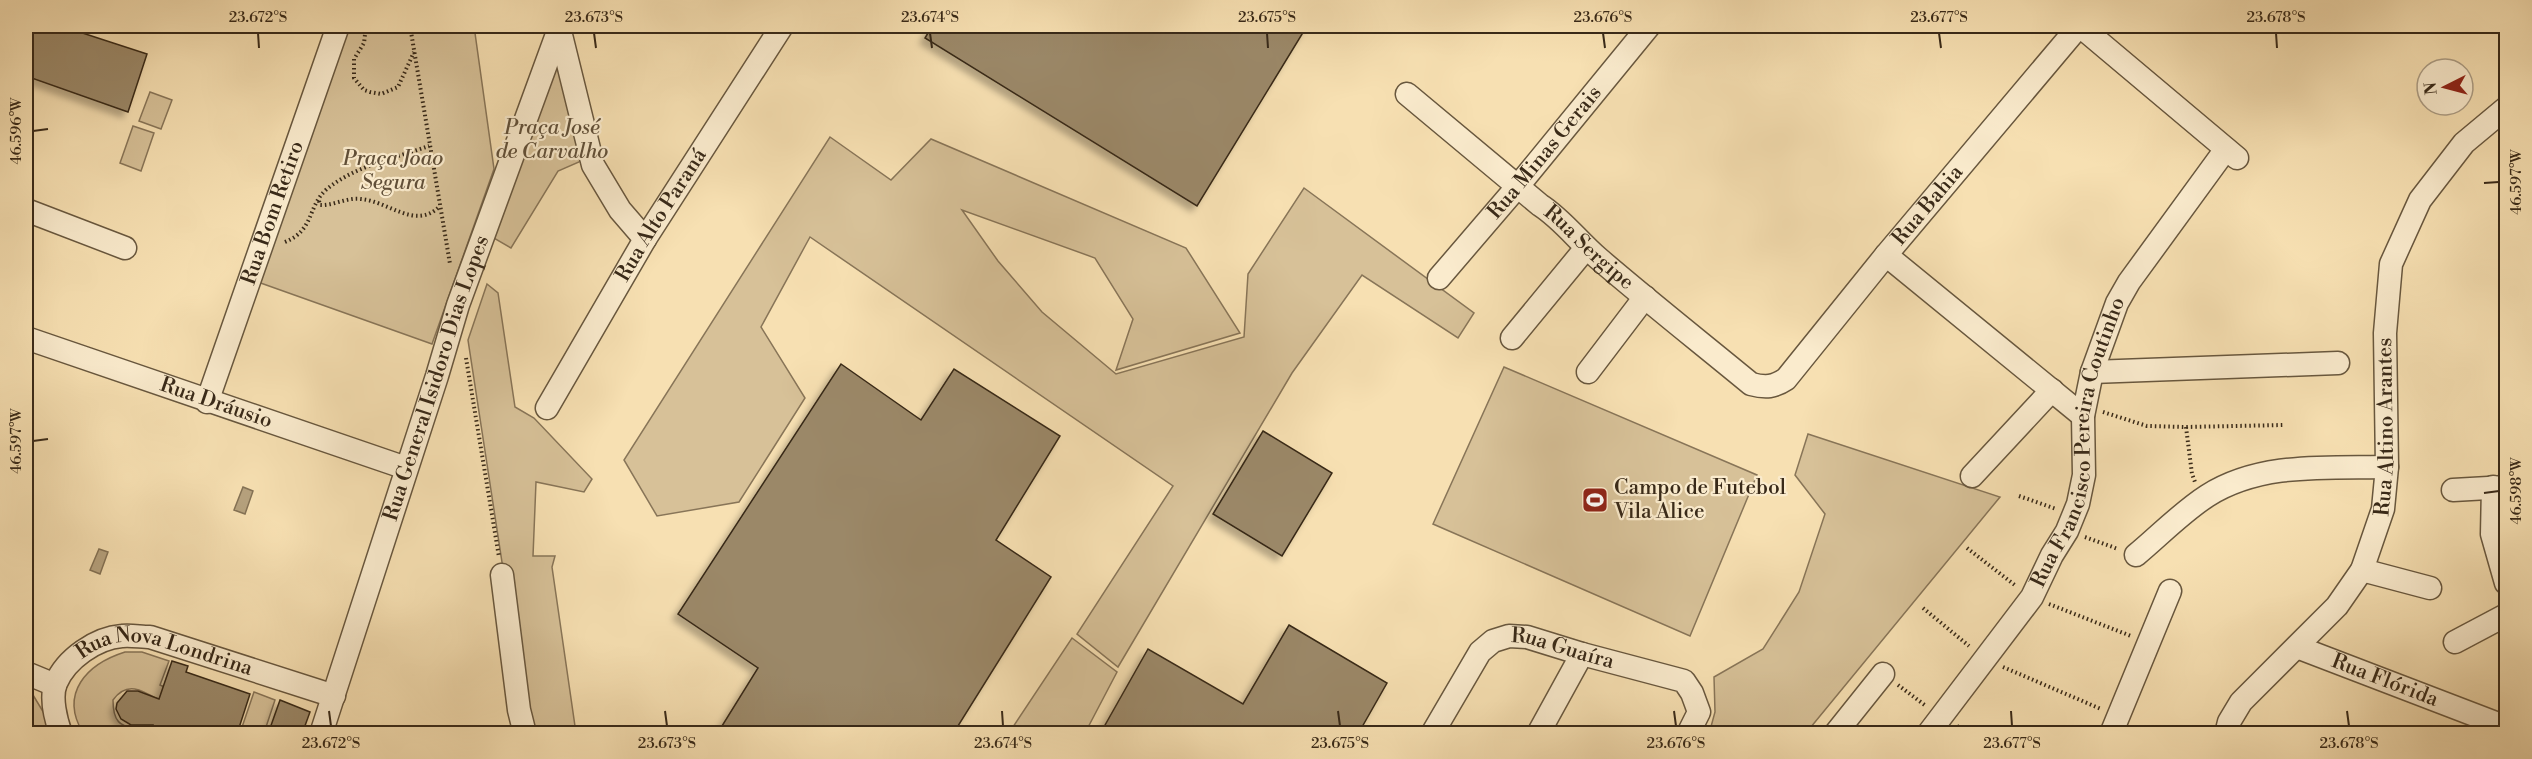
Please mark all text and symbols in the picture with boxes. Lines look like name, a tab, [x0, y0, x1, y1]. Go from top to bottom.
text: 23.672°S	[229, 8, 287, 27]
text: 23.673°S	[565, 8, 623, 27]
text: 23.674°S	[901, 8, 959, 27]
text: 23.675°S	[1238, 8, 1296, 27]
text: 23.676°S	[1574, 8, 1632, 27]
text: 23.677°S	[1910, 8, 1968, 27]
text: 23.678°S	[2246, 8, 2306, 27]
north arrow	[2415, 57, 2475, 117]
street label: Rua Minas Gerais	[1482, 81, 1608, 225]
text: N	[2420, 81, 2442, 96]
text: 46.596°W	[7, 97, 26, 164]
park label: Praça José de Carvalho	[496, 115, 608, 165]
street label: Rua Bom Retiro	[236, 138, 310, 289]
street label: Rua Alto Paraná	[610, 144, 713, 287]
park label: Praça Joao Segura	[342, 146, 443, 196]
text: 46.597°W	[2507, 149, 2526, 215]
street label: Rua Bahia	[1887, 160, 1969, 251]
street label: Rua Sergipe	[1538, 199, 1639, 296]
street label: Rua General Isidoro Dias Lopes	[378, 232, 495, 524]
street label: Rua Francisco Pereira Coutinho	[2025, 294, 2131, 592]
street label: Rua Altino Arantes	[2369, 337, 2401, 517]
street label: Rua Dráusio	[156, 372, 276, 434]
text: 46.597°W	[7, 408, 26, 474]
text: 46.598°W	[2507, 457, 2526, 525]
place label: Campo de Futebol Vila Alice	[1613, 475, 1786, 525]
sports icon: Campo de Futebol Vila Alice	[1580, 485, 1610, 515]
street label: Rua Nova Londrina	[71, 622, 256, 682]
street label: Rua Guaíra	[1510, 623, 1617, 675]
street label: Rua Flórida	[2328, 648, 2442, 713]
text: 23.672°S	[302, 734, 360, 753]
text: 23.673°S	[638, 734, 696, 753]
text: 23.674°S	[974, 734, 1032, 753]
text: 23.675°S	[1311, 734, 1369, 753]
text: 23.676°S	[1647, 734, 1705, 753]
text: 23.677°S	[1983, 734, 2041, 753]
text: 23.678°S	[2319, 734, 2379, 753]

